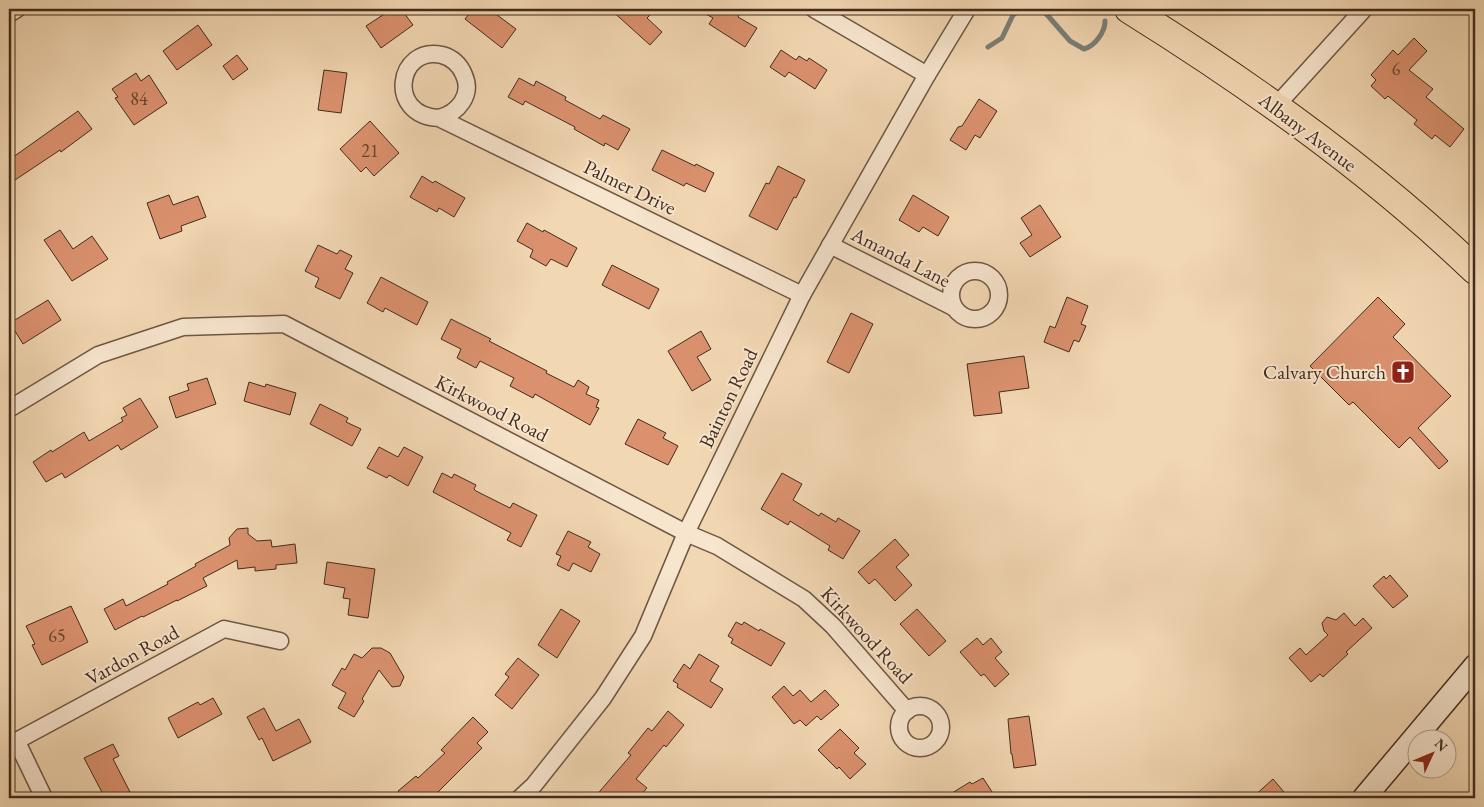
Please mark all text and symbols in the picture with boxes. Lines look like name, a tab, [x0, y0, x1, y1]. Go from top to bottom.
house number: 6	[1392, 57, 1401, 80]
street label: Albany Avenue	[1253, 86, 1362, 178]
house number: 84	[130, 87, 148, 110]
house number: 21	[361, 139, 379, 162]
street label: Palmer Drive	[580, 153, 681, 221]
street label: Amanda Lane	[846, 220, 955, 293]
street label: Bainton Road	[693, 343, 764, 452]
place label: Calvary Church	[1263, 359, 1386, 385]
church icon: Calvary Church	[1390, 359, 1416, 385]
street label: Kirkwood Road	[431, 368, 554, 448]
street label: Kirkwood Road	[815, 581, 919, 690]
street label: Vardon Road	[81, 618, 184, 691]
house number: 65	[48, 624, 66, 647]
north arrow	[1406, 730, 1456, 780]
text: N	[1431, 735, 1452, 756]

